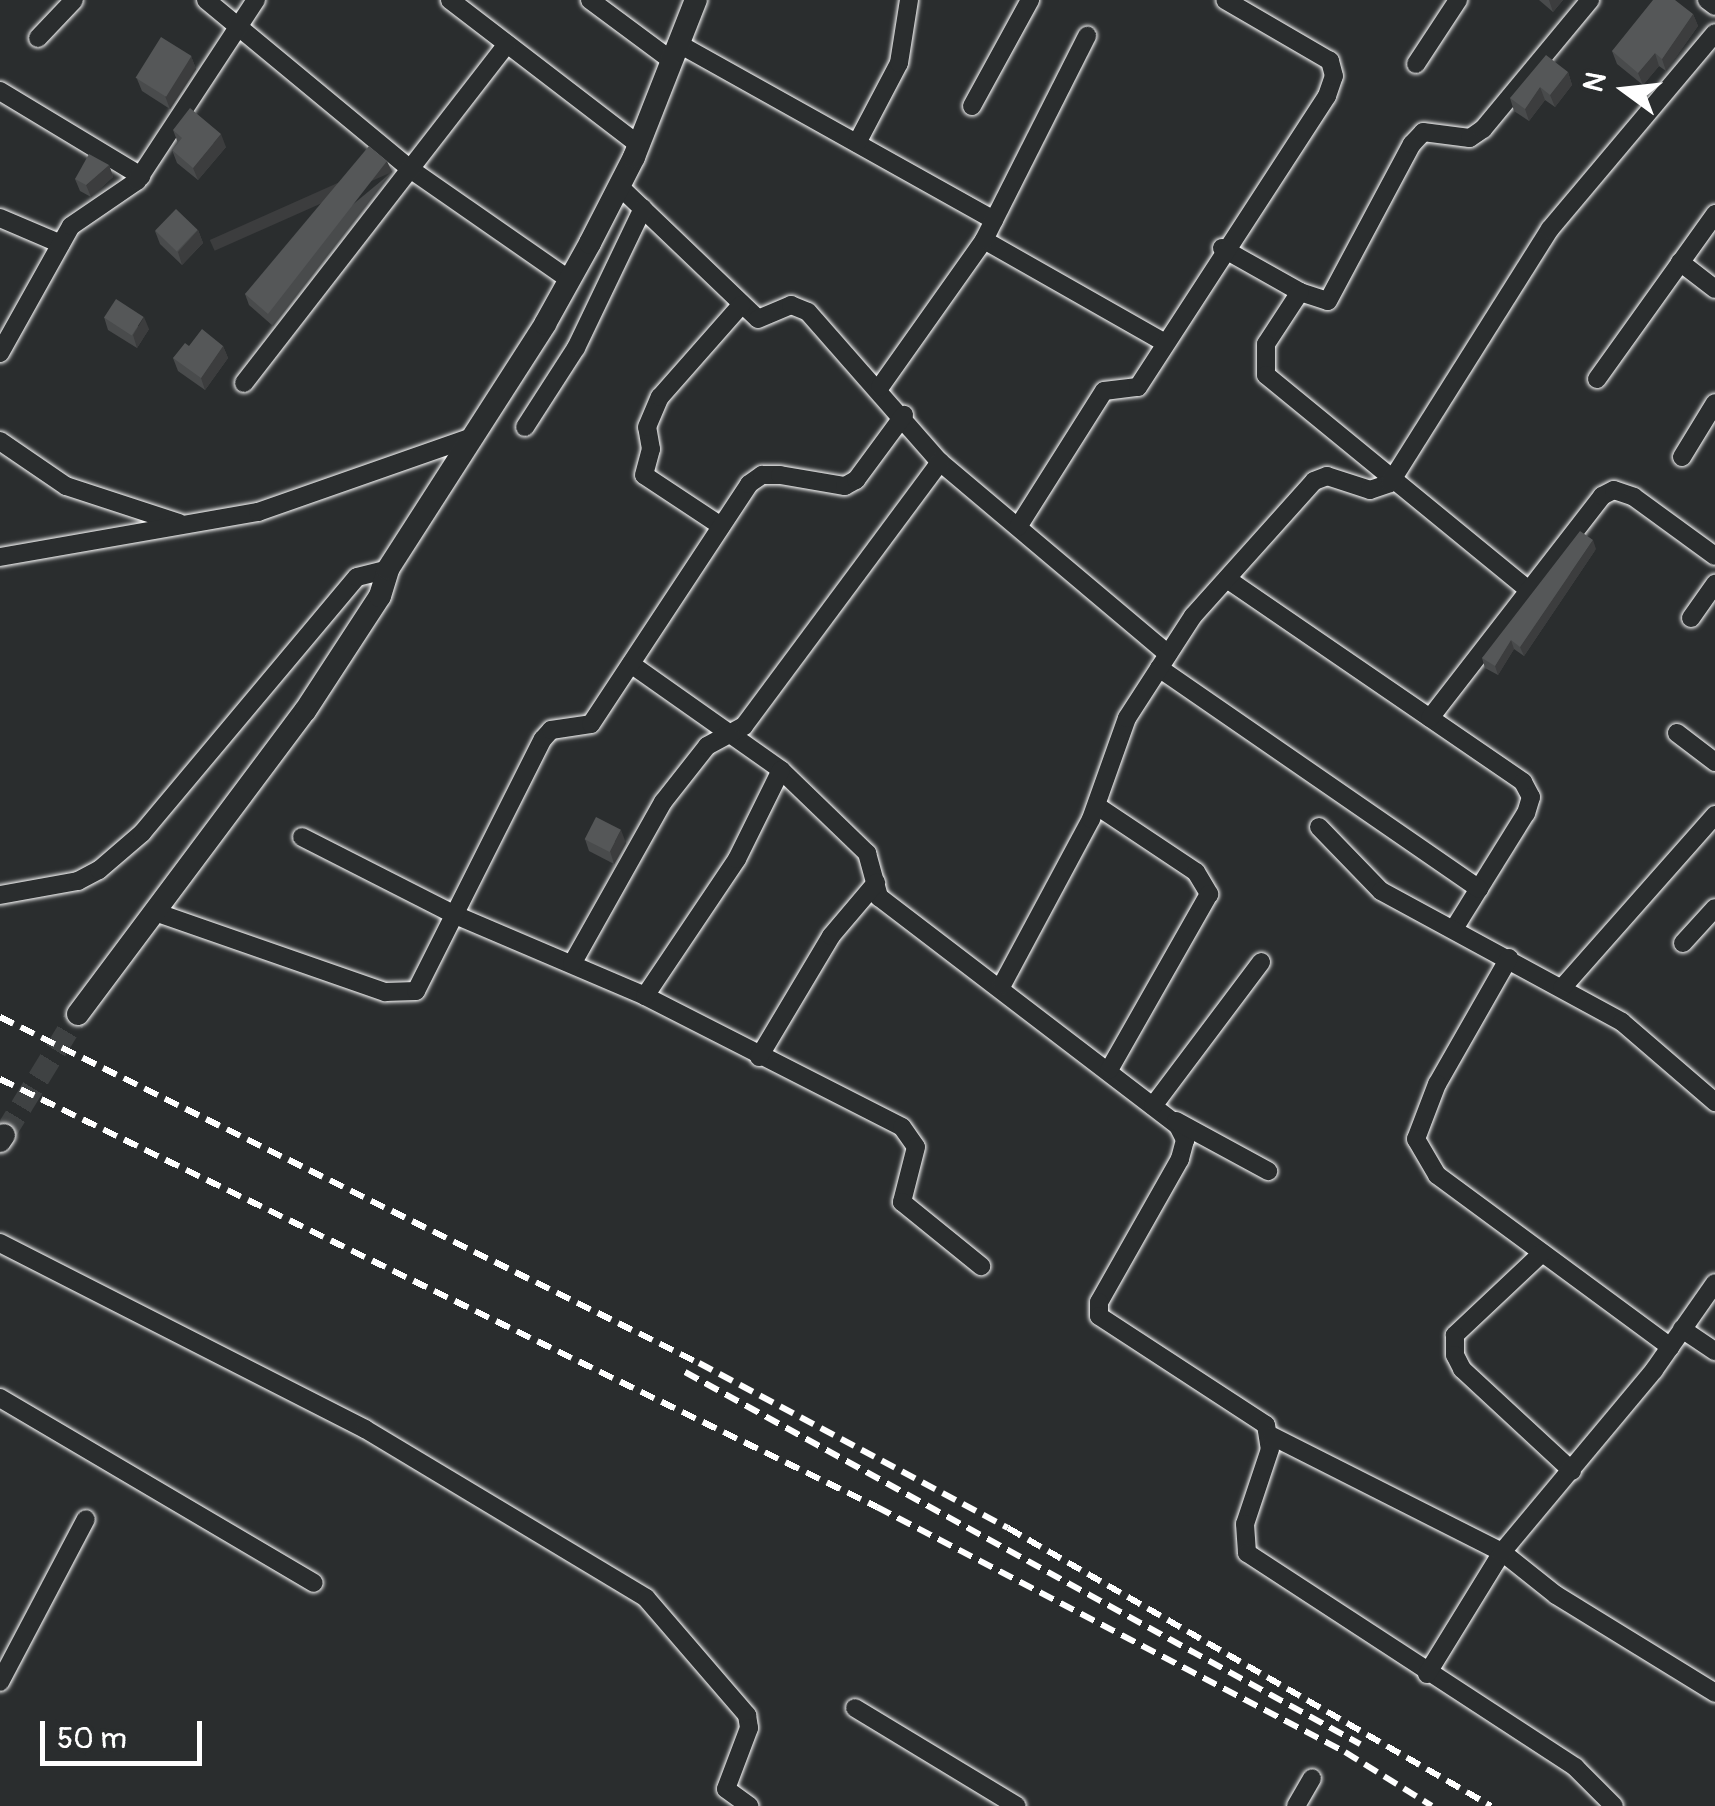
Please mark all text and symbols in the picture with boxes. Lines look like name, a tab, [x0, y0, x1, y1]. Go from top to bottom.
north arrow	[1575, 40, 1675, 140]
text: N	[1576, 68, 1615, 96]
scale bar	[45, 1701, 208, 1763]
text: 50 m	[57, 1720, 127, 1757]

